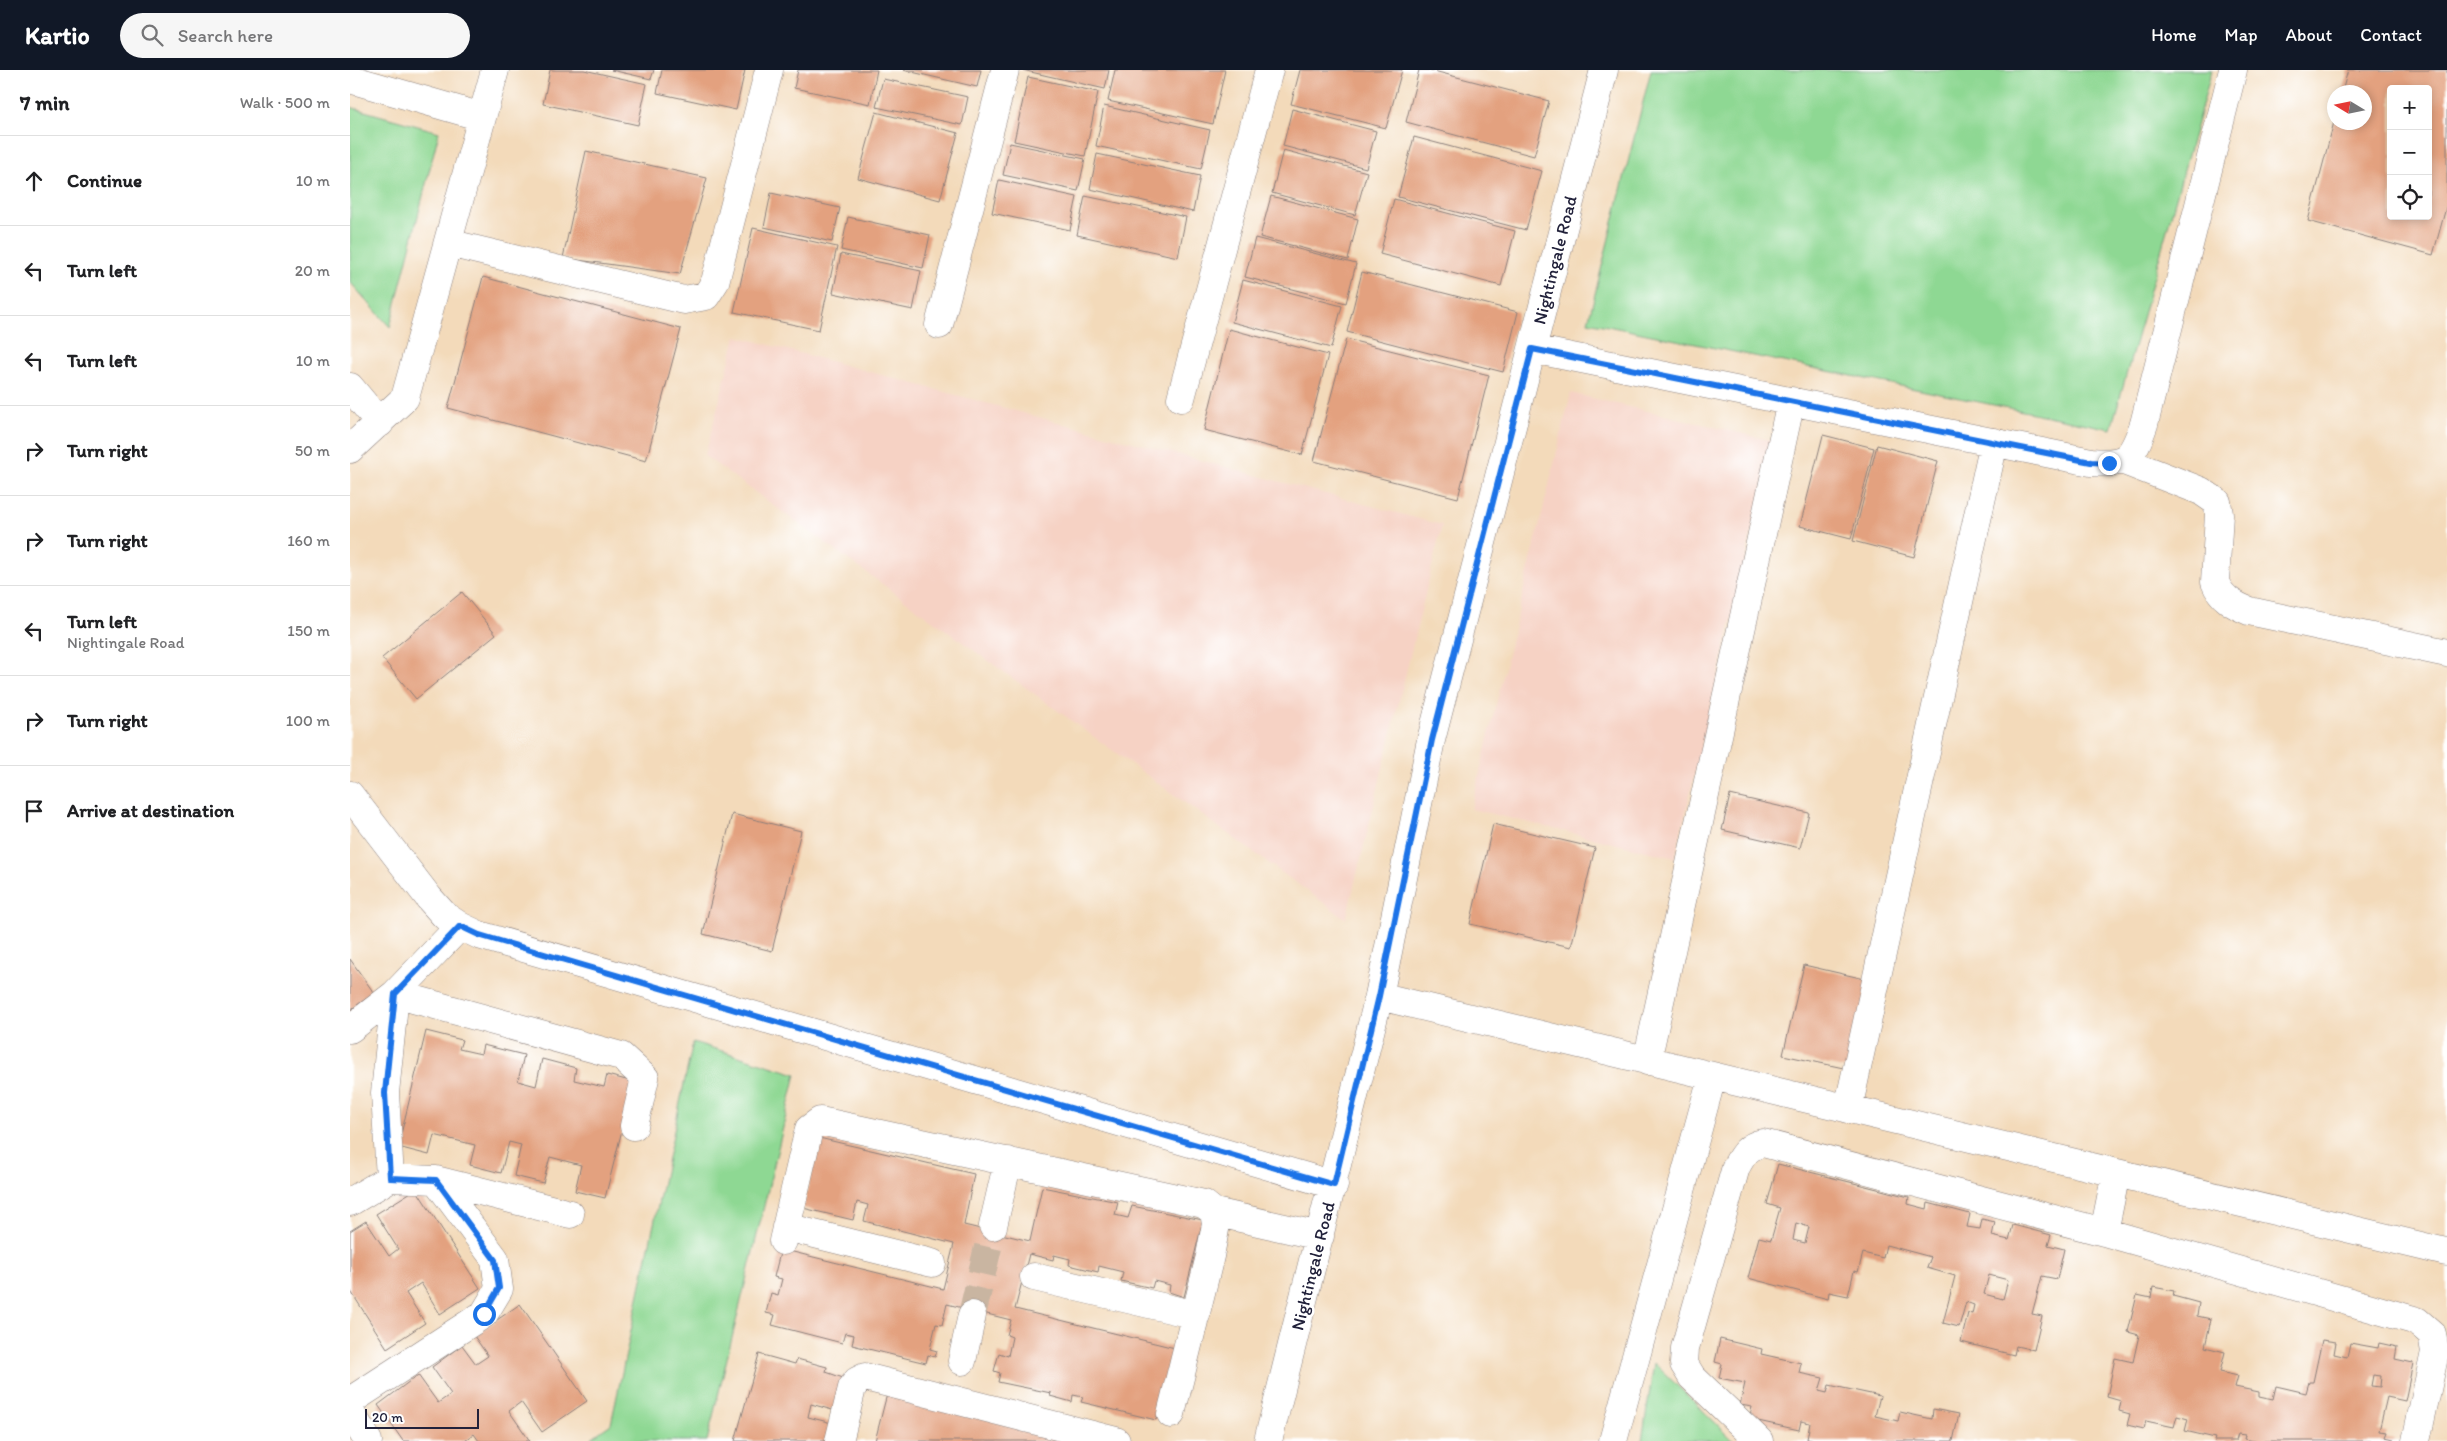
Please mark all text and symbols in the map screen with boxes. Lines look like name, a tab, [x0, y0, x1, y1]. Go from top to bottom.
search box	[120, 13, 470, 58]
text: Kartio	[25, 21, 90, 50]
icon: search	[138, 21, 166, 49]
text: Search here	[178, 24, 273, 47]
text: Home	[2151, 24, 2197, 46]
text: Map	[2225, 24, 2258, 46]
text: About	[2286, 24, 2332, 46]
text: Contact	[2360, 24, 2422, 46]
north arrow	[2327, 85, 2372, 130]
map controls	[2387, 85, 2432, 220]
button: +	[2387, 85, 2432, 130]
text: 7 min	[20, 90, 69, 115]
text: Walk · 500 m	[240, 93, 330, 112]
button: −	[2387, 130, 2432, 175]
icon: ahead	[20, 167, 48, 195]
text: Continue	[67, 169, 142, 192]
text: 10 m	[296, 171, 330, 190]
button: locate	[2387, 175, 2432, 220]
street label: Nightingale Road	[1528, 193, 1582, 327]
icon: left	[20, 257, 48, 285]
text: Turn left	[67, 259, 137, 282]
text: 20 m	[295, 261, 330, 280]
icon: left	[20, 347, 48, 375]
text: Turn left	[67, 349, 137, 372]
text: 10 m	[296, 351, 330, 370]
icon: right	[20, 437, 48, 465]
text: Turn right	[67, 439, 148, 462]
text: 50 m	[295, 441, 330, 460]
route end	[2098, 452, 2121, 475]
icon: right	[20, 527, 48, 555]
text: Turn right	[67, 529, 148, 552]
text: 160 m	[287, 531, 330, 550]
text: Turn left	[67, 610, 137, 633]
icon: left	[20, 617, 48, 645]
text: 150 m	[287, 621, 330, 640]
text: Nightingale Road	[67, 633, 185, 652]
icon: right	[20, 707, 48, 735]
text: Turn right	[67, 709, 148, 732]
text: 100 m	[286, 711, 330, 730]
icon: arrive	[20, 797, 48, 825]
text: Arrive at destination	[67, 799, 234, 822]
street label: Nightingale Road	[1286, 1199, 1340, 1333]
route start	[473, 1303, 496, 1326]
scale bar	[365, 1406, 479, 1429]
text: 20 m	[372, 1409, 403, 1426]

